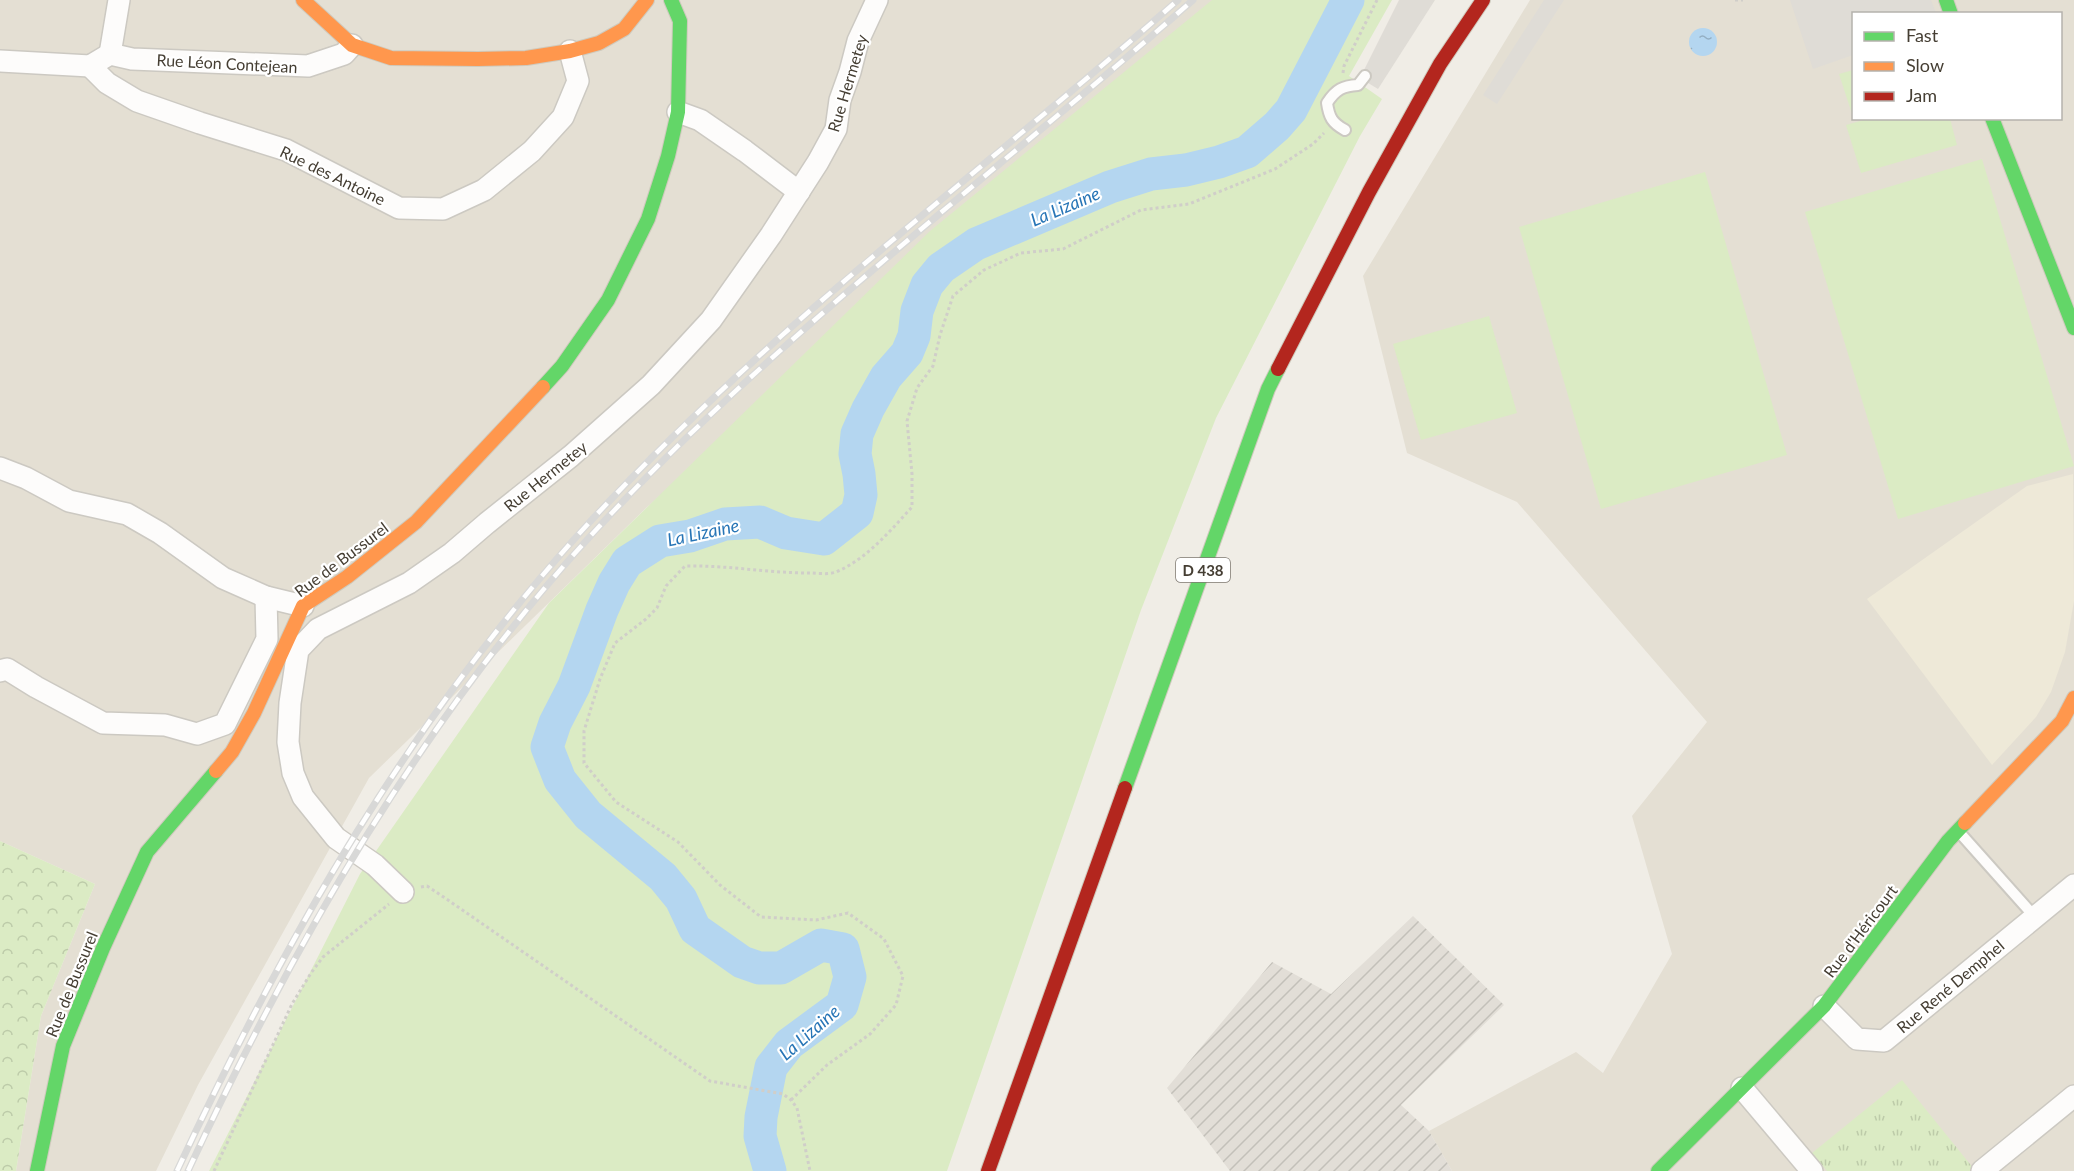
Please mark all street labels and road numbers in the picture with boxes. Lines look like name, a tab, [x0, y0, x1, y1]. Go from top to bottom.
street label: Rue Hermetey	[823, 31, 871, 134]
street label: Rue Léon Contejean	[156, 50, 298, 76]
street label: Rue des Antoine	[277, 141, 389, 209]
street label: Rue Hermetey	[500, 436, 591, 515]
street label: Rue de Bussurel	[290, 518, 392, 600]
road number: D 438	[1176, 558, 1230, 582]
street label: Rue d'Héricourt	[1819, 881, 1901, 981]
street label: Rue de Bussurel	[41, 928, 101, 1040]
street label: Rue René Demphel	[1892, 936, 2008, 1036]

